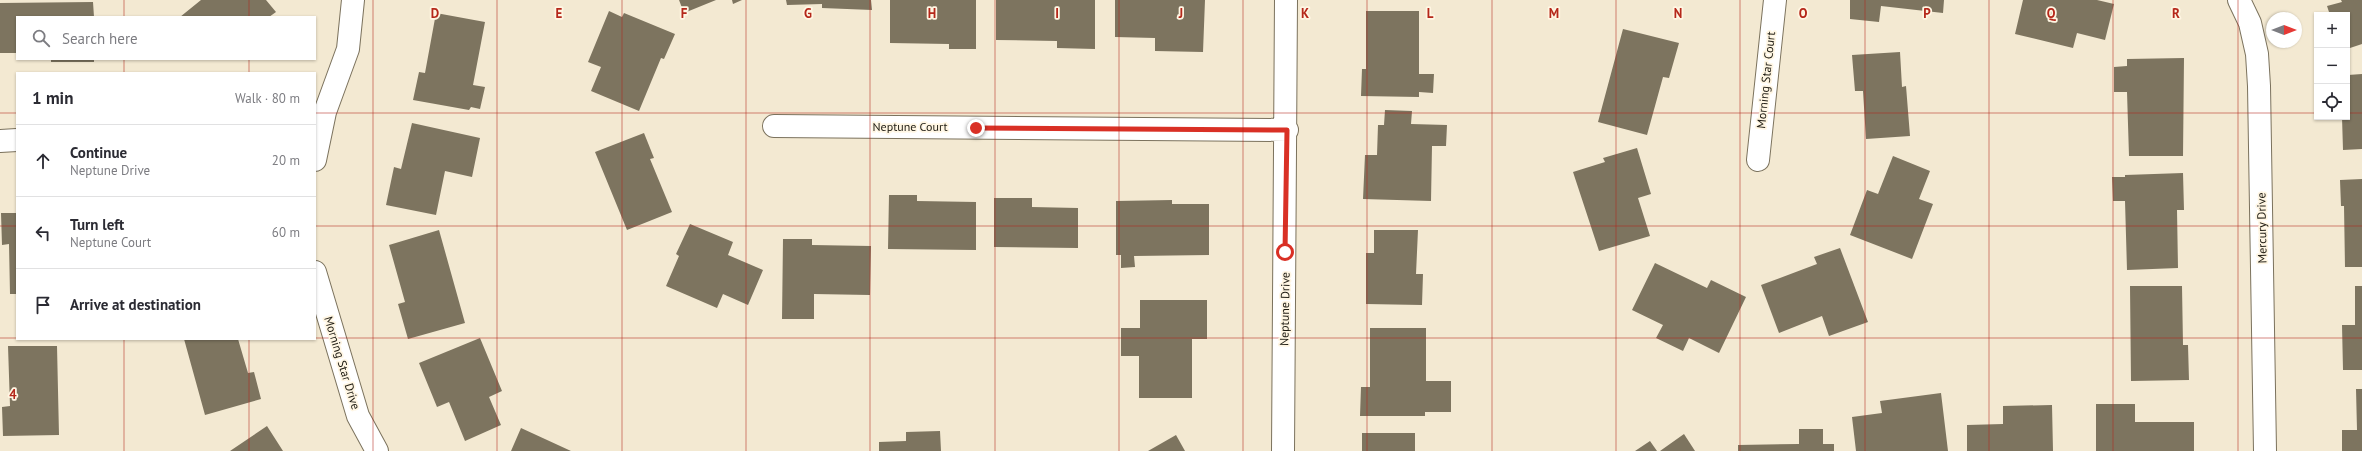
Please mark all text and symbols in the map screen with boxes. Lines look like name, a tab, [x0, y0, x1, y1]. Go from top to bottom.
text: D	[431, 5, 439, 22]
text: E	[556, 5, 563, 22]
text: F	[681, 5, 688, 22]
text: G	[804, 5, 812, 22]
text: H	[928, 5, 936, 22]
text: I	[1055, 5, 1059, 22]
text: J	[1178, 5, 1183, 22]
text: K	[1301, 5, 1309, 22]
text: L	[1427, 5, 1434, 22]
text: M	[1549, 5, 1559, 22]
text: N	[1674, 5, 1682, 22]
text: O	[1799, 5, 1808, 22]
text: P	[1923, 5, 1931, 22]
text: Q	[2047, 5, 2057, 22]
text: R	[2172, 5, 2180, 22]
north arrow	[2266, 12, 2302, 48]
map controls	[2314, 12, 2350, 120]
button: +	[2314, 12, 2350, 48]
search box	[16, 16, 316, 60]
icon: search	[30, 27, 52, 49]
text: Search here	[62, 29, 138, 48]
street label: Morning Star Court	[1753, 31, 1778, 129]
button: −	[2314, 48, 2350, 84]
button: locate	[2314, 84, 2350, 120]
text: 1 min	[32, 87, 73, 109]
text: Walk · 80 m	[235, 90, 300, 107]
street label: Neptune Court	[873, 119, 947, 134]
route end	[967, 119, 985, 137]
text: Continue	[70, 143, 127, 162]
icon: ahead	[32, 150, 54, 172]
text: 20 m	[272, 152, 300, 169]
text: Neptune Drive	[70, 162, 150, 179]
street label: Mercury Drive	[2253, 192, 2270, 264]
text: Turn left	[70, 215, 124, 234]
icon: left	[32, 222, 54, 244]
text: 60 m	[272, 224, 300, 241]
text: Neptune Court	[70, 234, 151, 251]
route start	[1276, 243, 1294, 261]
street label: Neptune Drive	[1276, 272, 1293, 346]
icon: arrive	[32, 294, 54, 316]
text: Arrive at destination	[70, 295, 201, 314]
street label: Morning Star Drive	[321, 314, 364, 411]
text: 4	[9, 386, 17, 403]

